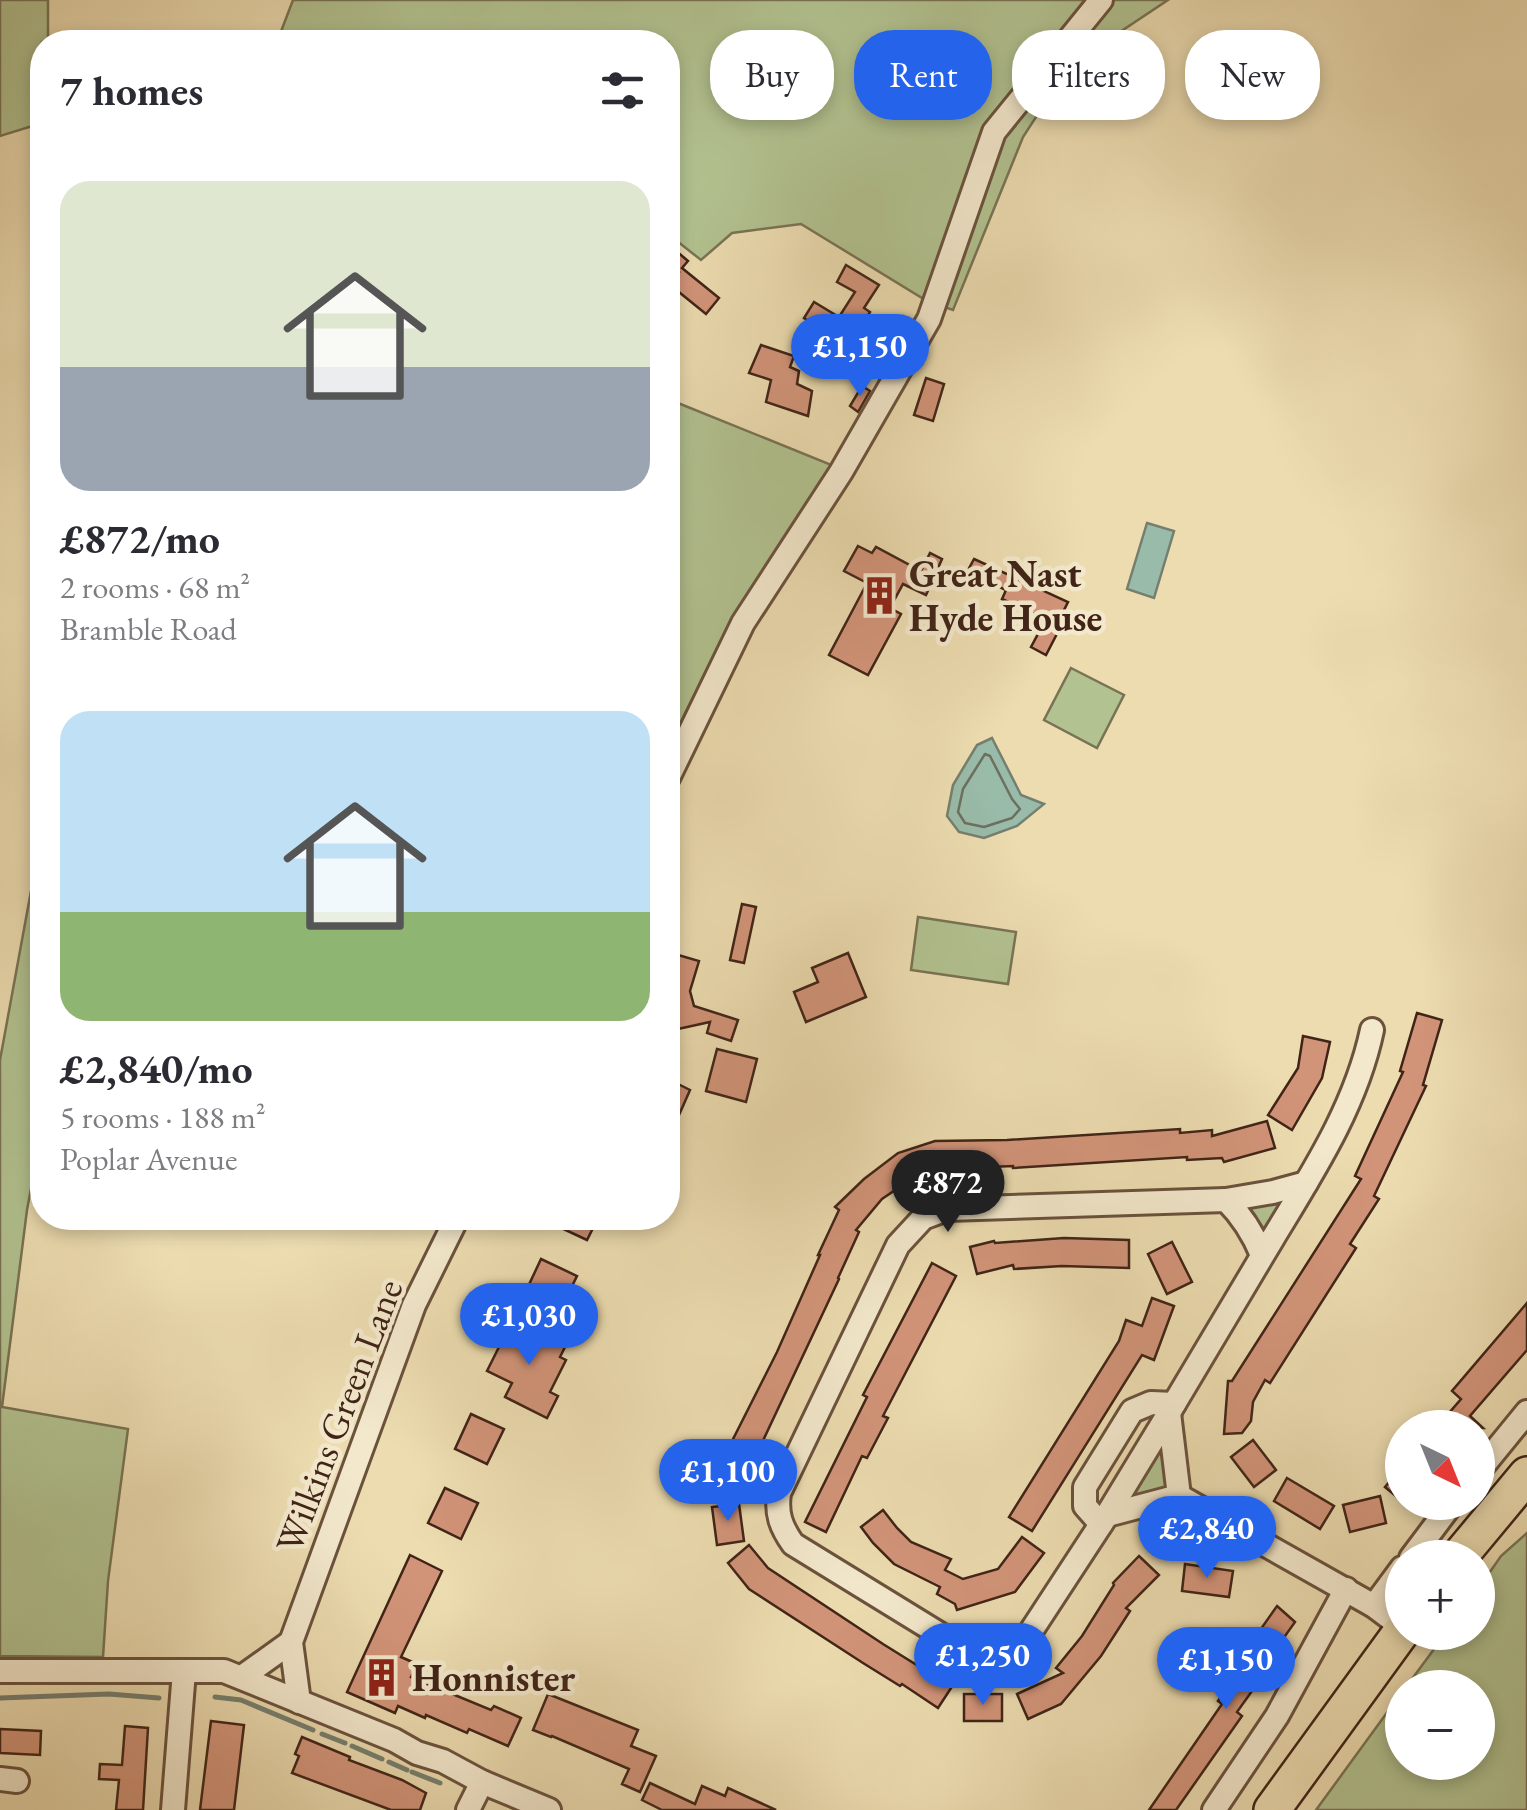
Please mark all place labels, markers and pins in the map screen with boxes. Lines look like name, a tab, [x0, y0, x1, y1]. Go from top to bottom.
pin: £1,150	[779, 314, 941, 399]
place label: Great Nast Hyde House	[909, 549, 1102, 642]
building icon: Great Nast Hyde House	[858, 575, 900, 617]
pin: £872	[889, 1150, 1007, 1235]
pin: £1,030	[448, 1283, 610, 1368]
pin: £1,100	[647, 1439, 809, 1524]
pin: £2,840	[1126, 1496, 1288, 1581]
pin: £1,250	[902, 1623, 1064, 1708]
pin: £1,150	[1145, 1627, 1307, 1712]
place label: Honnister	[412, 1653, 576, 1702]
building icon: Honnister	[361, 1657, 403, 1699]

